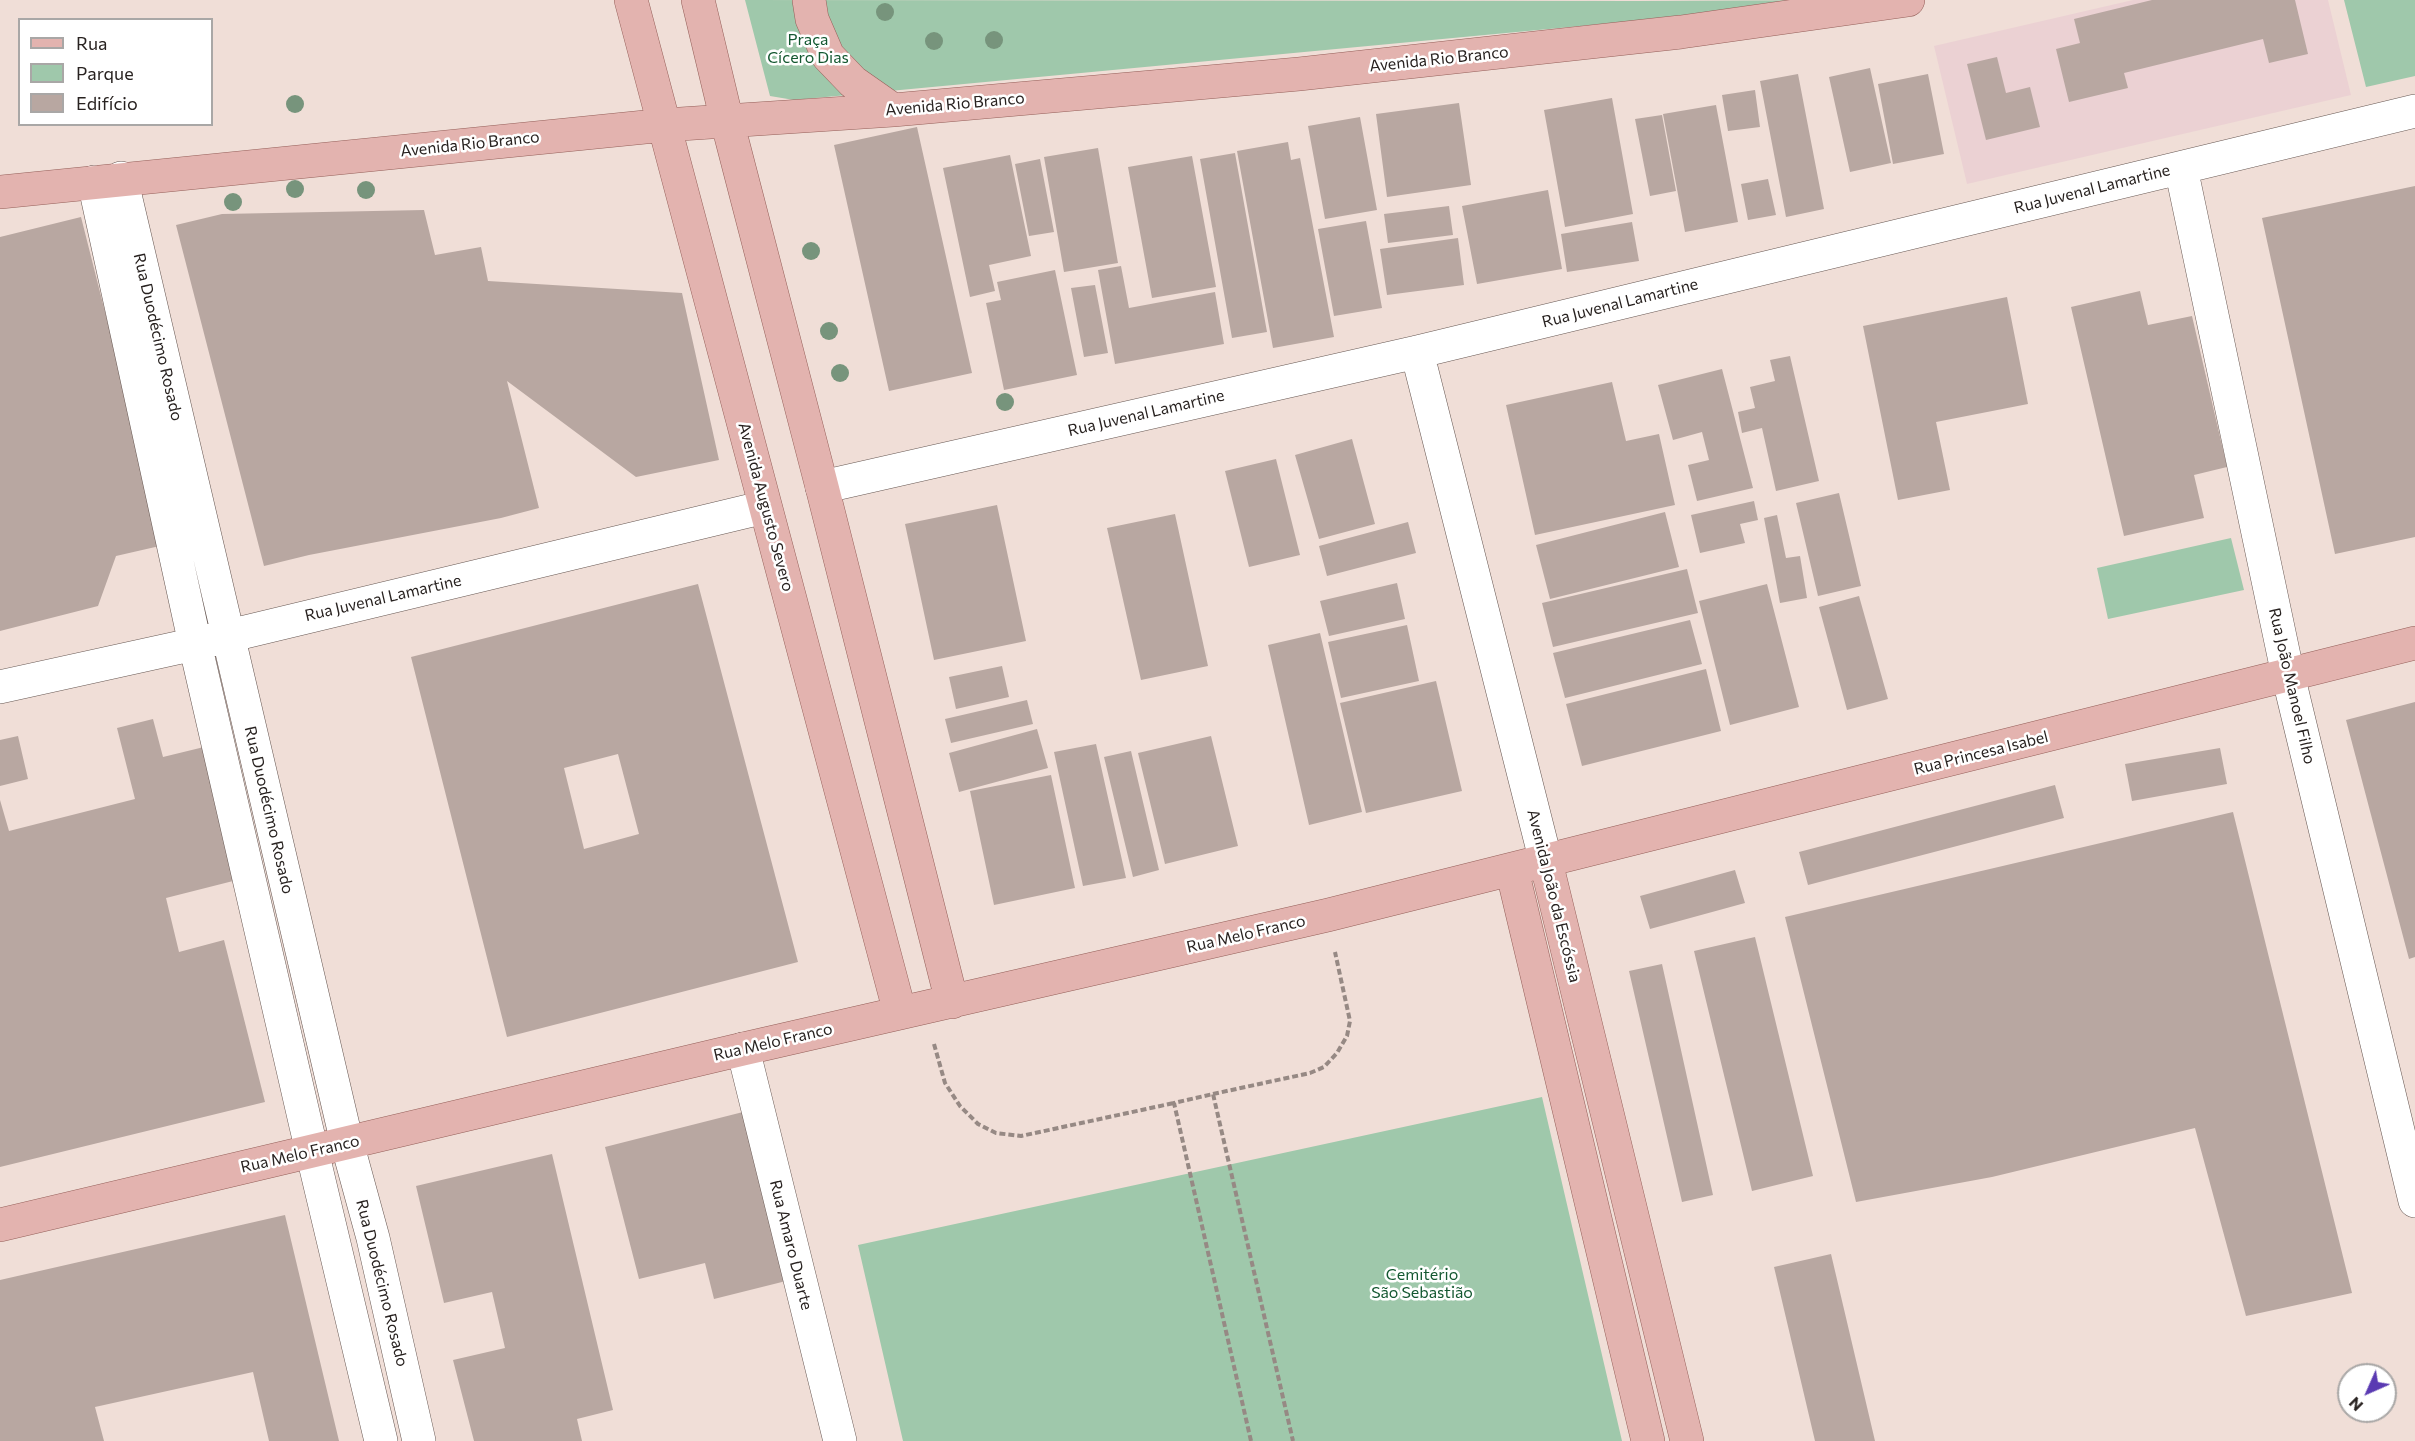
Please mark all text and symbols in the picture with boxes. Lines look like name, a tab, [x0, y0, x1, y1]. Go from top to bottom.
legend	[18, 18, 213, 126]
park label: Praça Cícero Dias	[767, 30, 849, 68]
text: Rua	[76, 32, 107, 54]
street label: Avenida Rio Branco	[1368, 42, 1510, 76]
text: Parque	[76, 62, 134, 84]
street label: Avenida Rio Branco	[885, 88, 1025, 120]
text: Edifício	[76, 92, 138, 114]
street label: Avenida Rio Branco	[399, 127, 541, 161]
street label: Rua Juvenal Lamartine	[2012, 160, 2172, 218]
street label: Rua Duodécimo Rosado	[129, 251, 187, 423]
street label: Rua Juvenal Lamartine	[1540, 274, 1700, 332]
street label: Rua Juvenal Lamartine	[1066, 386, 1226, 440]
street label: Avenida Augusto Severo	[734, 420, 798, 594]
street label: Rua Juvenal Lamartine	[303, 571, 463, 625]
street label: Rua João Manoel Filho	[2265, 606, 2319, 766]
street label: Rua Duodécimo Rosado	[240, 724, 298, 896]
street label: Rua Princesa Isabel	[1912, 727, 2050, 779]
street label: Avenida João da Escóssia	[1523, 808, 1585, 984]
street label: Rua Melo Franco	[1185, 911, 1307, 957]
street label: Rua Melo Franco	[712, 1019, 834, 1065]
street label: Rua Melo Franco	[239, 1131, 361, 1177]
street label: Rua Amaro Duarte	[766, 1178, 816, 1312]
street label: Rua Duodécimo Rosado	[352, 1197, 412, 1369]
park label: Cemitério São Sebastião	[1371, 1265, 1473, 1303]
north arrow	[2337, 1363, 2397, 1423]
text: N	[2344, 1394, 2366, 1416]

